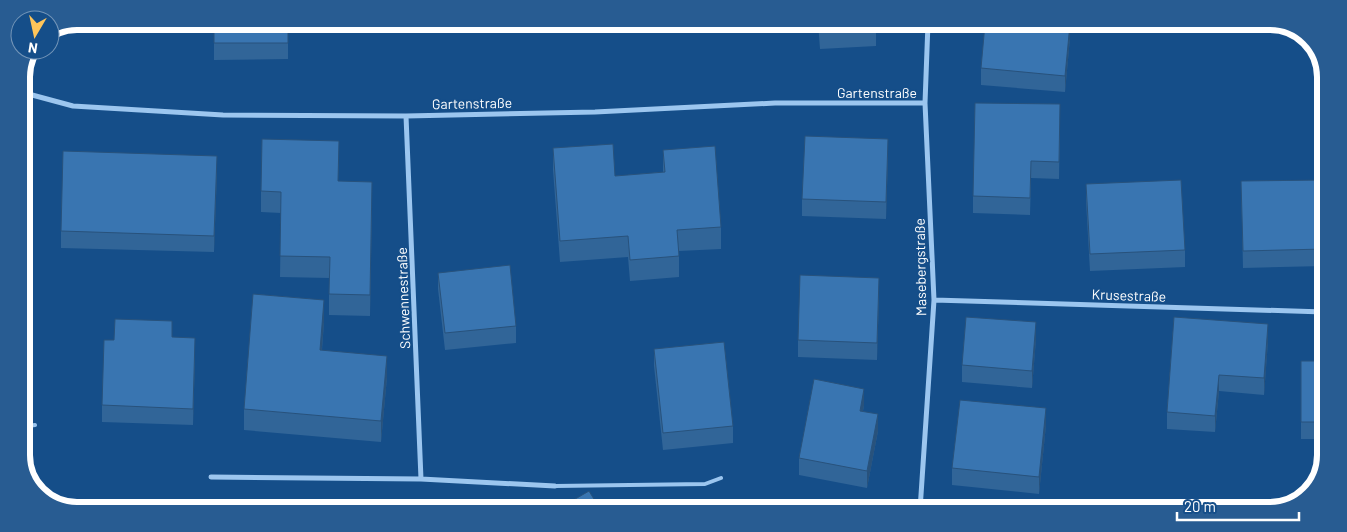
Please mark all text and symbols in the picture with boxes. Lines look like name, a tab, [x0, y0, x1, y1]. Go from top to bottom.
north arrow	[10, 10, 60, 60]
text: N	[27, 39, 39, 57]
street label: Gartenstraße	[837, 84, 917, 101]
street label: Gartenstraße	[432, 94, 512, 112]
street label: Masebergstraße	[911, 218, 929, 316]
street label: Schwennestraße	[393, 247, 413, 349]
street label: Krusestraße	[1091, 285, 1167, 305]
scale bar	[1177, 490, 1300, 522]
text: 20 m	[1184, 497, 1216, 515]

